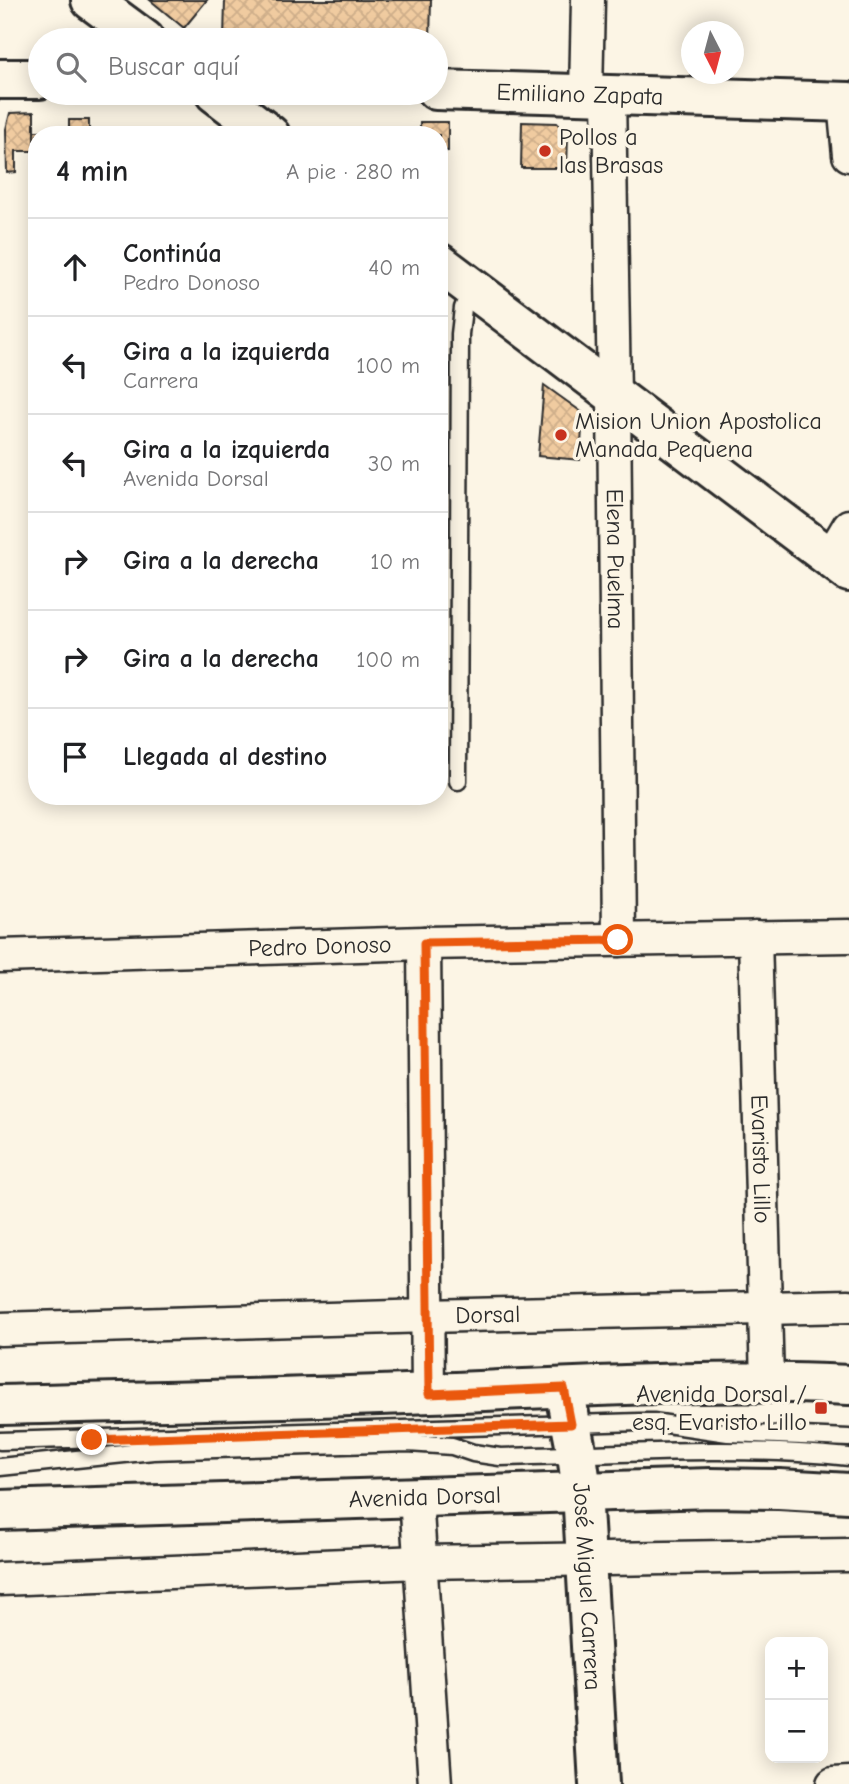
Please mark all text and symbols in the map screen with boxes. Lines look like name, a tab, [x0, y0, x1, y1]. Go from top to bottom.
north arrow	[681, 21, 744, 84]
search box	[28, 28, 448, 105]
icon: search	[52, 48, 90, 86]
text: Buscar aquí	[108, 52, 239, 82]
street label: Emiliano Zapata	[496, 78, 664, 111]
place label: Pollos a las Brasas	[559, 123, 663, 179]
marker: Pollos a las Brasas	[537, 143, 553, 159]
text: 4 min	[56, 154, 128, 189]
text: A pie · 280 m	[286, 158, 420, 185]
text: Continúa	[123, 239, 222, 269]
icon: ahead	[56, 248, 94, 286]
text: 40 m	[368, 254, 420, 281]
text: Pedro Donoso	[123, 269, 260, 296]
text: Gira a la izquierda	[123, 337, 330, 367]
icon: left	[56, 346, 94, 384]
text: 100 m	[356, 352, 420, 379]
text: Carrera	[123, 367, 199, 394]
place label: Mision Union Apostolica Manada Pequena	[575, 407, 822, 463]
marker: Mision Union Apostolica Manada Pequena	[553, 427, 569, 443]
text: Gira a la izquierda	[123, 435, 330, 465]
icon: left	[56, 444, 94, 482]
text: 30 m	[368, 450, 420, 477]
text: Avenida Dorsal	[123, 465, 269, 492]
street label: Elena Puelma	[601, 488, 630, 629]
icon: right	[56, 542, 94, 580]
text: Gira a la derecha	[123, 546, 319, 576]
text: 10 m	[370, 548, 420, 575]
icon: right	[56, 640, 94, 678]
text: Gira a la derecha	[123, 644, 319, 674]
text: 100 m	[356, 646, 420, 673]
icon: arrive	[56, 738, 94, 776]
text: Llegada al destino	[123, 742, 327, 772]
route start	[602, 924, 633, 955]
street label: Pedro Donoso	[248, 930, 392, 962]
street label: Evaristo Lillo	[745, 1094, 777, 1224]
street label: Dorsal	[455, 1300, 521, 1329]
place label: Avenida Dorsal / esq. Evaristo Lillo	[632, 1380, 807, 1436]
marker: Avenida Dorsal / esq. Evaristo Lillo	[813, 1400, 829, 1416]
route end	[76, 1424, 107, 1455]
street label: José Miguel Carrera	[567, 1480, 608, 1691]
street label: Avenida Dorsal	[348, 1481, 501, 1513]
map controls	[765, 1637, 828, 1763]
button: +	[765, 1637, 828, 1700]
button: −	[765, 1700, 828, 1763]

